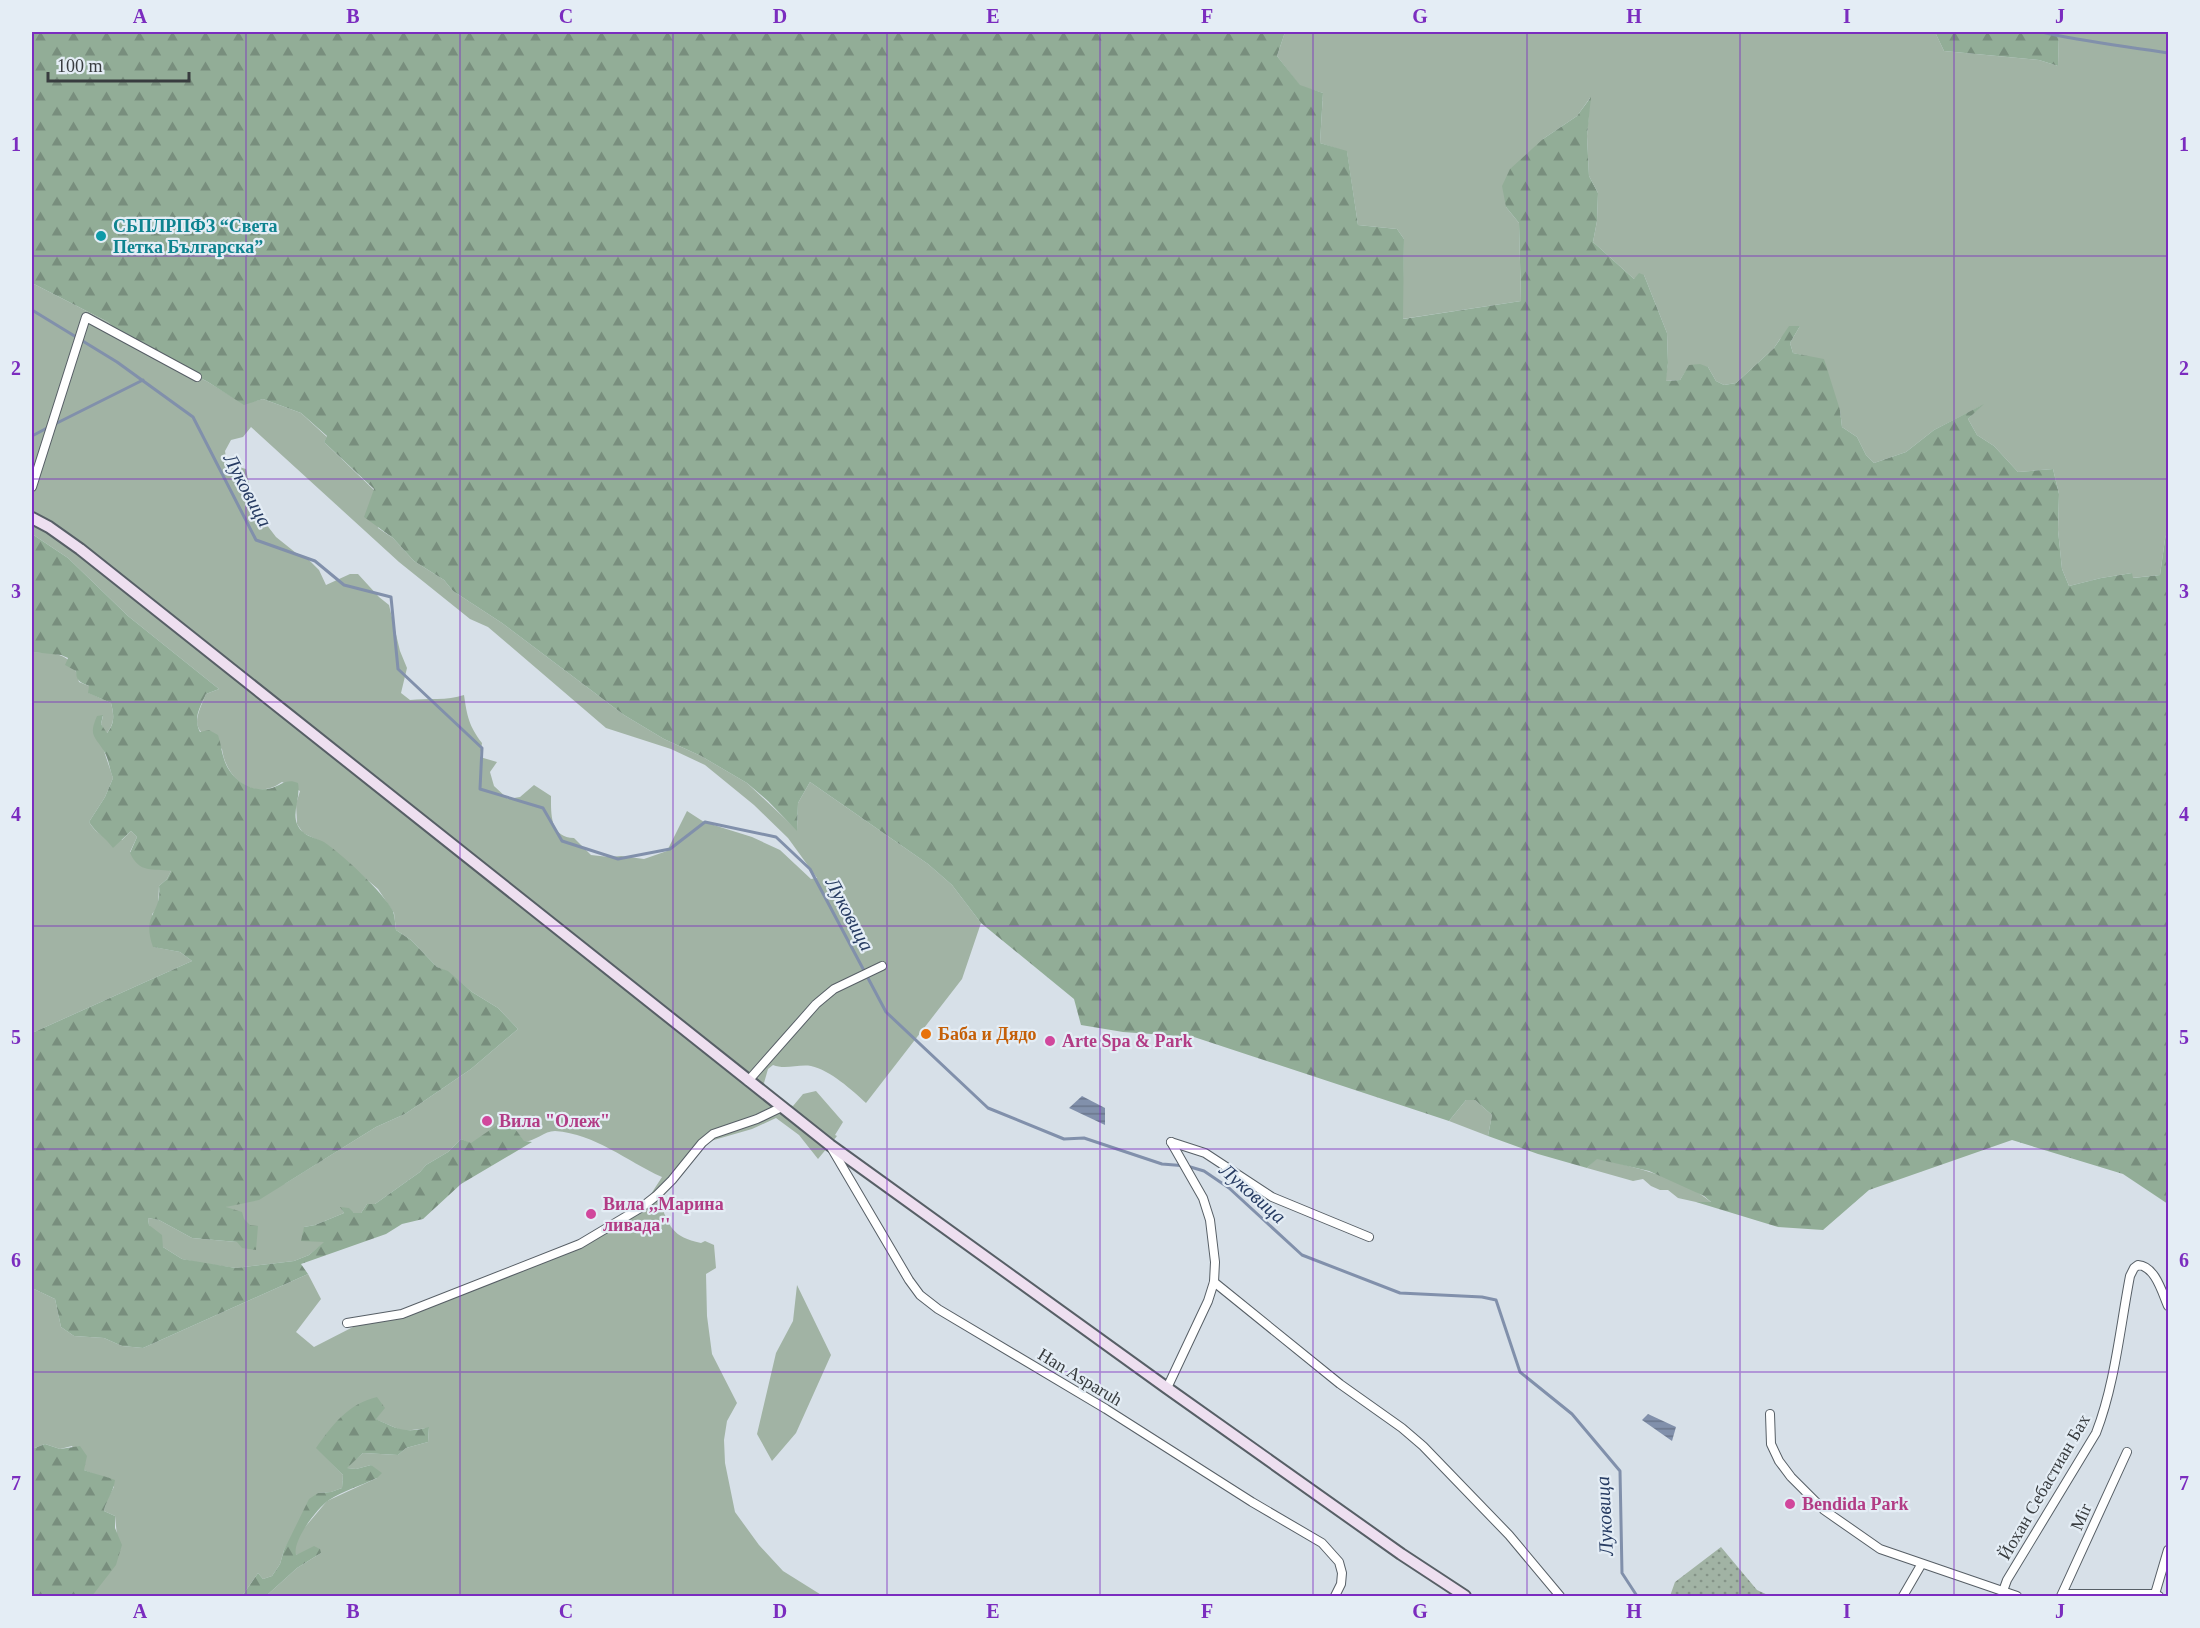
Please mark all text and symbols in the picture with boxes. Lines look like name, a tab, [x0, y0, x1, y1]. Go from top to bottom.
text: A	[133, 5, 148, 27]
text: B	[346, 5, 360, 27]
text: C	[559, 5, 573, 27]
text: D	[773, 5, 787, 27]
text: E	[986, 5, 1000, 27]
text: F	[1201, 5, 1213, 27]
text: G	[1412, 5, 1428, 27]
text: H	[1626, 5, 1642, 27]
text: I	[1843, 5, 1851, 27]
text: J	[2055, 5, 2065, 27]
scale bar	[48, 45, 189, 83]
text: 100 m	[57, 56, 103, 76]
text: 1	[11, 133, 21, 155]
text: 1	[2179, 133, 2189, 155]
place label: СБПЛРПФЗ “Света Петка Българска”	[113, 216, 278, 257]
marker: СБПЛРПФЗ “Света Петка Българска”	[94, 229, 108, 243]
text: 2	[11, 357, 21, 379]
text: 2	[2179, 357, 2189, 379]
water label: Луковица	[218, 449, 276, 531]
text: 3	[11, 580, 21, 602]
text: 3	[2179, 580, 2189, 602]
text: 4	[11, 803, 21, 825]
text: 4	[2179, 803, 2189, 825]
water label: Луковица	[820, 873, 878, 955]
place label: Баба и Дядо	[938, 1024, 1037, 1044]
text: 5	[11, 1026, 21, 1048]
text: 5	[2179, 1026, 2189, 1048]
marker: Баба и Дядо	[919, 1027, 933, 1041]
place label: Arte Spa & Park	[1062, 1031, 1192, 1051]
marker: Arte Spa & Park	[1043, 1034, 1057, 1048]
place label: Вила "Олеж"	[499, 1111, 610, 1131]
marker: Вила "Олеж"	[480, 1114, 494, 1128]
water label: Луковица	[1214, 1158, 1290, 1228]
place label: Вила ,,Марина ливада''	[603, 1194, 724, 1235]
marker: Вила ,,Марина ливада''	[584, 1207, 598, 1221]
text: 6	[11, 1249, 21, 1271]
text: 6	[2179, 1249, 2189, 1271]
street label: Han Asparuh	[1034, 1344, 1126, 1410]
street label: Йохан Себастиан Бах	[1994, 1411, 2094, 1563]
text: 7	[11, 1472, 21, 1494]
text: 7	[2179, 1472, 2189, 1494]
water label: Луковица	[1591, 1475, 1618, 1557]
place label: Bendida Park	[1802, 1494, 1909, 1514]
marker: Bendida Park	[1783, 1497, 1797, 1511]
street label: Mir	[2066, 1501, 2096, 1533]
text: A	[133, 1600, 148, 1622]
text: B	[346, 1600, 360, 1622]
text: C	[559, 1600, 573, 1622]
text: D	[773, 1600, 787, 1622]
text: E	[986, 1600, 1000, 1622]
text: F	[1201, 1600, 1213, 1622]
text: G	[1412, 1600, 1428, 1622]
text: H	[1626, 1600, 1642, 1622]
text: I	[1843, 1600, 1851, 1622]
text: J	[2055, 1600, 2065, 1622]

